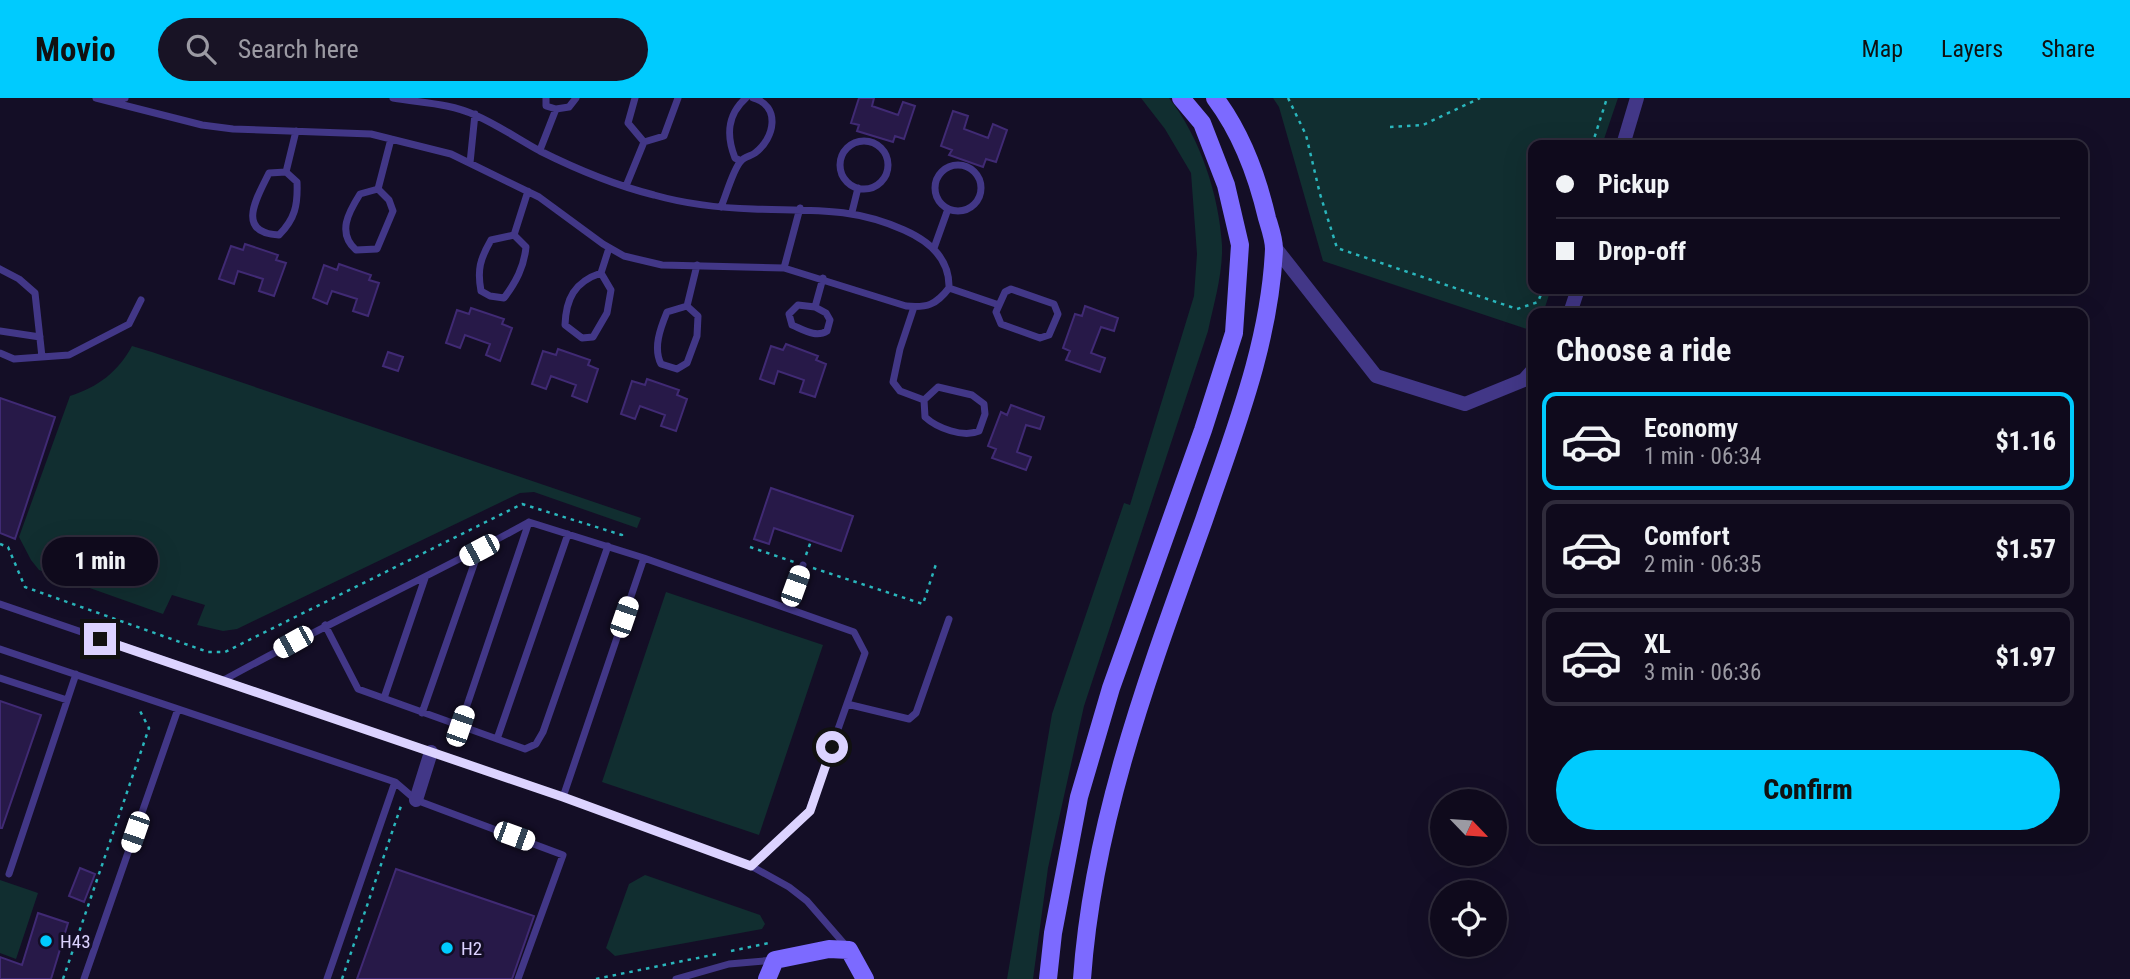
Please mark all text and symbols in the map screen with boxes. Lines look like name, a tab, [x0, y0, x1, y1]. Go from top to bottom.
search box	[158, 18, 648, 81]
text: Movio	[35, 30, 116, 69]
icon: search	[182, 30, 220, 68]
text: Search here	[238, 34, 359, 64]
text: Map	[1862, 35, 1903, 63]
text: Layers	[1941, 35, 2003, 63]
text: Share	[2041, 35, 2095, 63]
text: Pickup	[1598, 169, 1669, 199]
text: Drop-off	[1598, 236, 1686, 266]
text: Choose a ride	[1556, 331, 1731, 369]
icon: car	[1560, 410, 1623, 473]
text: Economy	[1644, 413, 1738, 443]
text: $1.16	[1995, 426, 2056, 456]
text: 1 min · 06:34	[1644, 443, 1761, 470]
icon: car	[1560, 518, 1623, 581]
text: Comfort	[1644, 521, 1730, 551]
car	[456, 531, 503, 569]
text: $1.57	[1995, 534, 2056, 564]
callout: 1 min	[42, 538, 158, 587]
text: 1 min	[74, 548, 126, 575]
text: 2 min · 06:35	[1644, 551, 1761, 578]
car	[778, 563, 813, 609]
car	[608, 594, 641, 640]
route end	[84, 623, 116, 655]
car	[270, 623, 317, 661]
icon: car	[1560, 626, 1623, 689]
text: XL	[1644, 629, 1671, 659]
text: $1.97	[1995, 642, 2056, 672]
text: 3 min · 06:36	[1644, 659, 1761, 686]
car	[444, 703, 477, 749]
route start	[816, 731, 848, 763]
button: Confirm	[1556, 750, 2060, 830]
north arrow	[1430, 789, 1507, 866]
map controls	[1430, 789, 1507, 957]
car	[119, 809, 152, 855]
car	[491, 819, 538, 853]
button: locate	[1430, 880, 1507, 957]
place label: H43	[60, 930, 91, 953]
marker: H43	[38, 933, 54, 949]
place label: H2	[461, 937, 482, 960]
marker: H2	[439, 940, 455, 956]

